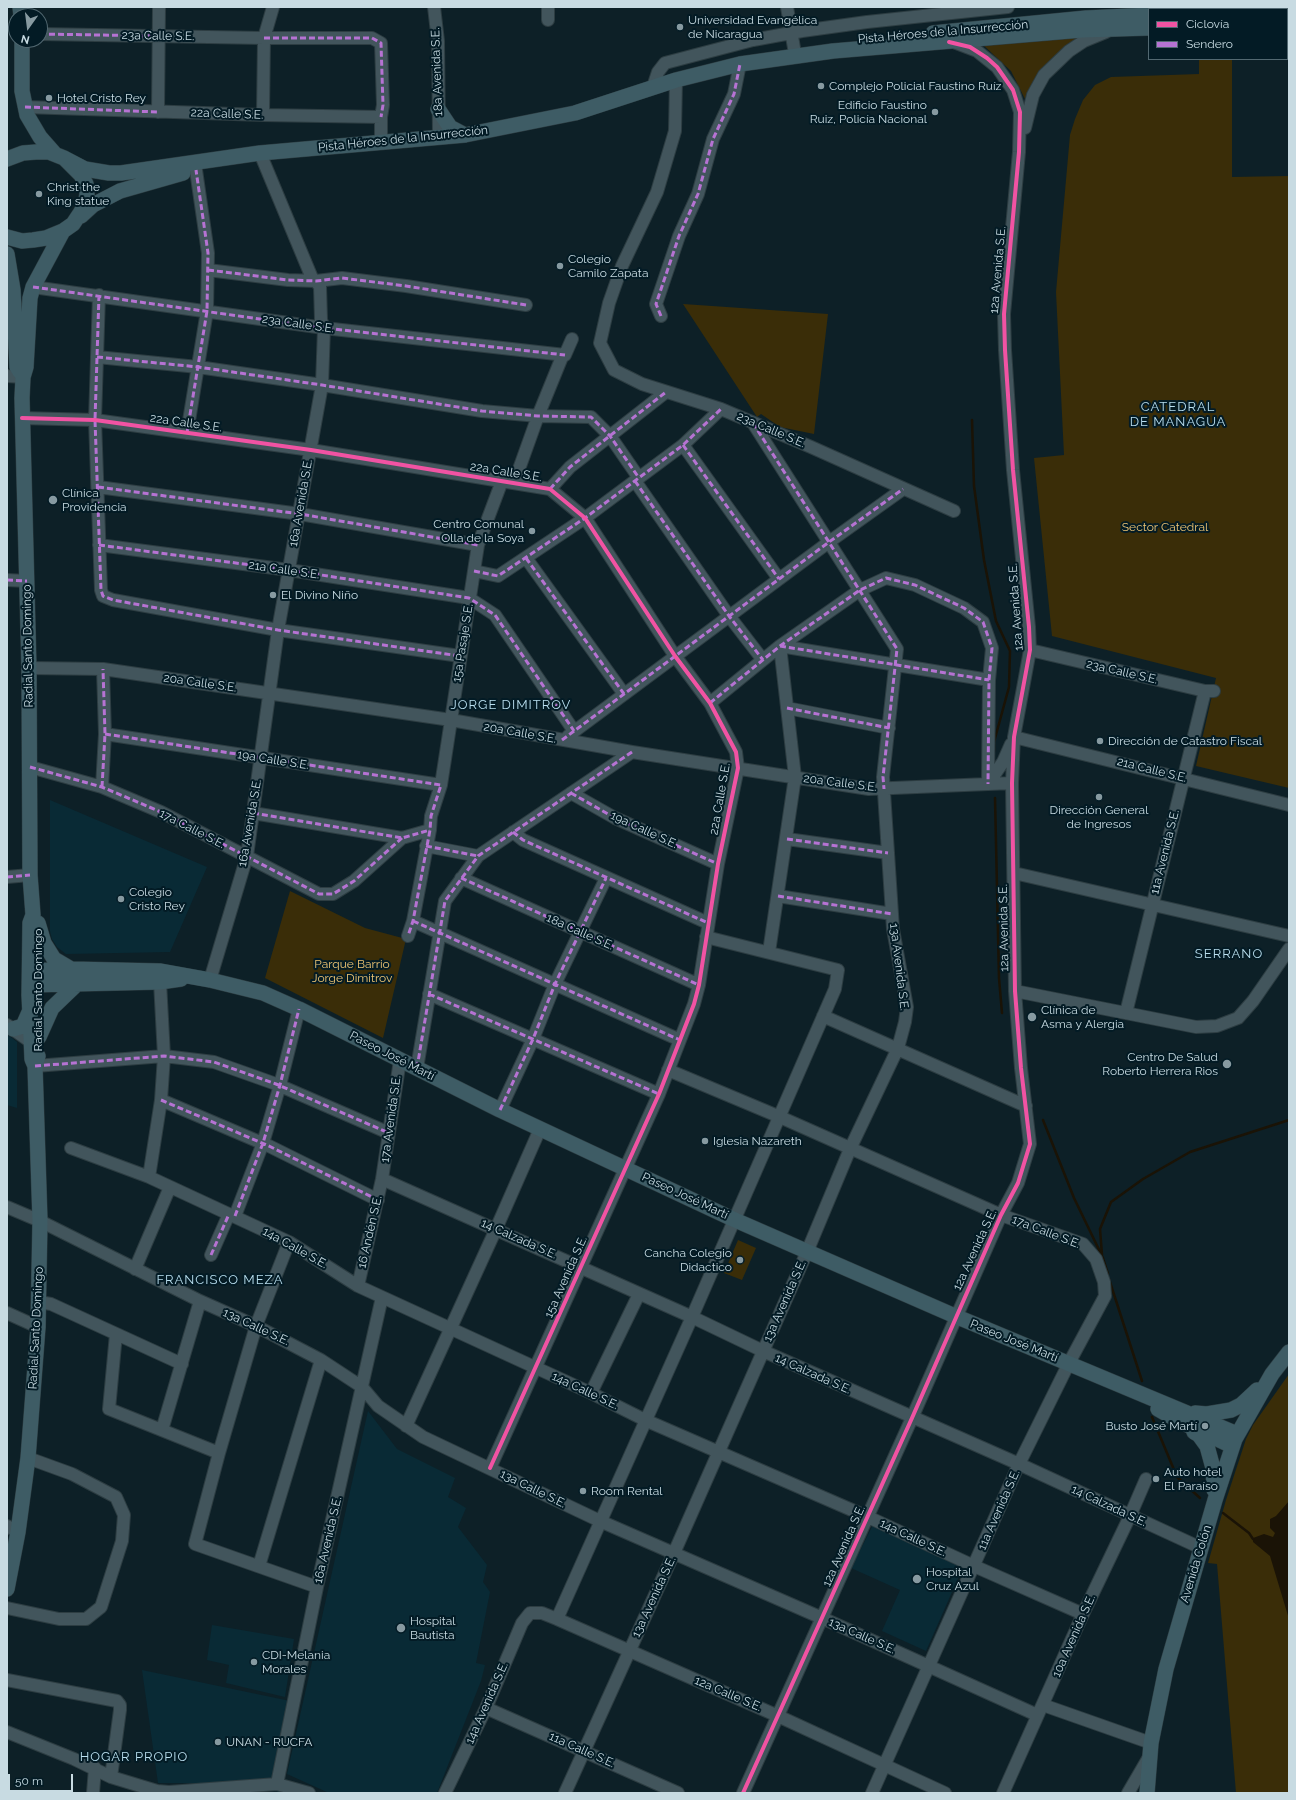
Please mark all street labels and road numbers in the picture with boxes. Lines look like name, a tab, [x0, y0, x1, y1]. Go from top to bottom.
street label: Pista Héroes de la Insurrección	[857, 17, 1029, 47]
street label: 18a Avenida S.E.	[428, 27, 446, 117]
street label: 23a Calle S.E.	[121, 28, 195, 44]
street label: 22a Calle S.E.	[190, 106, 264, 122]
street label: Pista Héroes de la Insurrección	[317, 123, 489, 155]
street label: 12a Avenida S.E.	[987, 226, 1009, 314]
street label: 23a Calle S.E.	[261, 312, 335, 336]
street label: 23a Calle S.E.	[735, 409, 807, 451]
street label: 22a Calle S.E.	[149, 411, 223, 435]
street label: 16a Avenida S.E.	[286, 458, 316, 548]
street label: 22a Calle S.E.	[469, 459, 543, 485]
street label: 21a Calle S.E.	[248, 558, 320, 582]
street label: 12a Avenida S.E.	[1006, 563, 1026, 651]
street label: Radial Santo Domingo	[20, 584, 36, 708]
street label: 15a Pasaje S.E.	[450, 603, 476, 683]
street label: 23a Calle S.E.	[1085, 657, 1159, 687]
street label: 20a Calle S.E.	[162, 671, 238, 695]
street label: 20a Calle S.E.	[482, 720, 558, 746]
street label: 19a Calle S.E.	[236, 747, 310, 773]
street label: 21a Calle S.E.	[1116, 754, 1188, 786]
street label: 22a Calle S.E.	[707, 762, 733, 836]
street label: 20a Calle S.E.	[803, 771, 877, 795]
street label: 16a Avenida S.E.	[235, 778, 265, 868]
street label: 17a Calle S.E.	[157, 806, 227, 852]
street label: 19a Calle S.E.	[608, 808, 680, 852]
street label: 11a Avenida S.E.	[1148, 808, 1182, 896]
street label: 12a Avenida S.E.	[996, 884, 1012, 972]
street label: 18a Calle S.E.	[544, 911, 616, 953]
street label: 13a Avenida S.E.	[886, 923, 912, 1011]
street label: Radial Santo Domingo	[31, 928, 45, 1052]
street label: Paseo José Martí	[347, 1028, 437, 1084]
street label: 17a Avenida S.E.	[378, 1075, 404, 1163]
street label: Paseo José Martí	[640, 1170, 730, 1222]
street label: 16 Andén S.E.	[355, 1194, 385, 1270]
street label: 12a Avenida S.E.	[950, 1207, 1000, 1293]
street label: 17a Calle S.E.	[1010, 1212, 1082, 1252]
street label: 14 Calzada S.E.	[479, 1216, 559, 1262]
street label: 14a Calle S.E.	[260, 1224, 330, 1272]
street label: 15a Avenida S.E.	[542, 1234, 590, 1320]
street label: 13a Avenida S.E.	[761, 1258, 809, 1344]
street label: Radial Santo Domingo	[26, 1266, 46, 1390]
street label: 13a Calle S.E.	[220, 1305, 292, 1349]
street label: Paseo José Martí	[968, 1317, 1060, 1365]
street label: 14 Calzada S.E.	[773, 1351, 853, 1397]
street label: 14a Calle S.E.	[549, 1369, 621, 1413]
street label: 13a Calle S.E.	[498, 1467, 568, 1511]
street label: 11a Avenida S.E.	[975, 1468, 1023, 1552]
street label: 14 Calzada S.E.	[1069, 1482, 1149, 1530]
street label: 16a Avenida S.E.	[311, 1495, 345, 1585]
street label: 12a Avenida S.E.	[820, 1503, 868, 1589]
street label: 14a Calle S.E.	[877, 1516, 949, 1560]
street label: Avenida Colón	[1177, 1523, 1215, 1605]
street label: 13a Avenida S.E.	[629, 1554, 679, 1640]
street label: 10a Avenida S.E.	[1049, 1592, 1099, 1680]
street label: 13a Calle S.E.	[826, 1615, 898, 1657]
street label: 14a Avenida S.E.	[463, 1660, 511, 1746]
street label: 12a Calle S.E.	[692, 1673, 764, 1715]
street label: 11a Calle S.E.	[547, 1729, 617, 1771]

